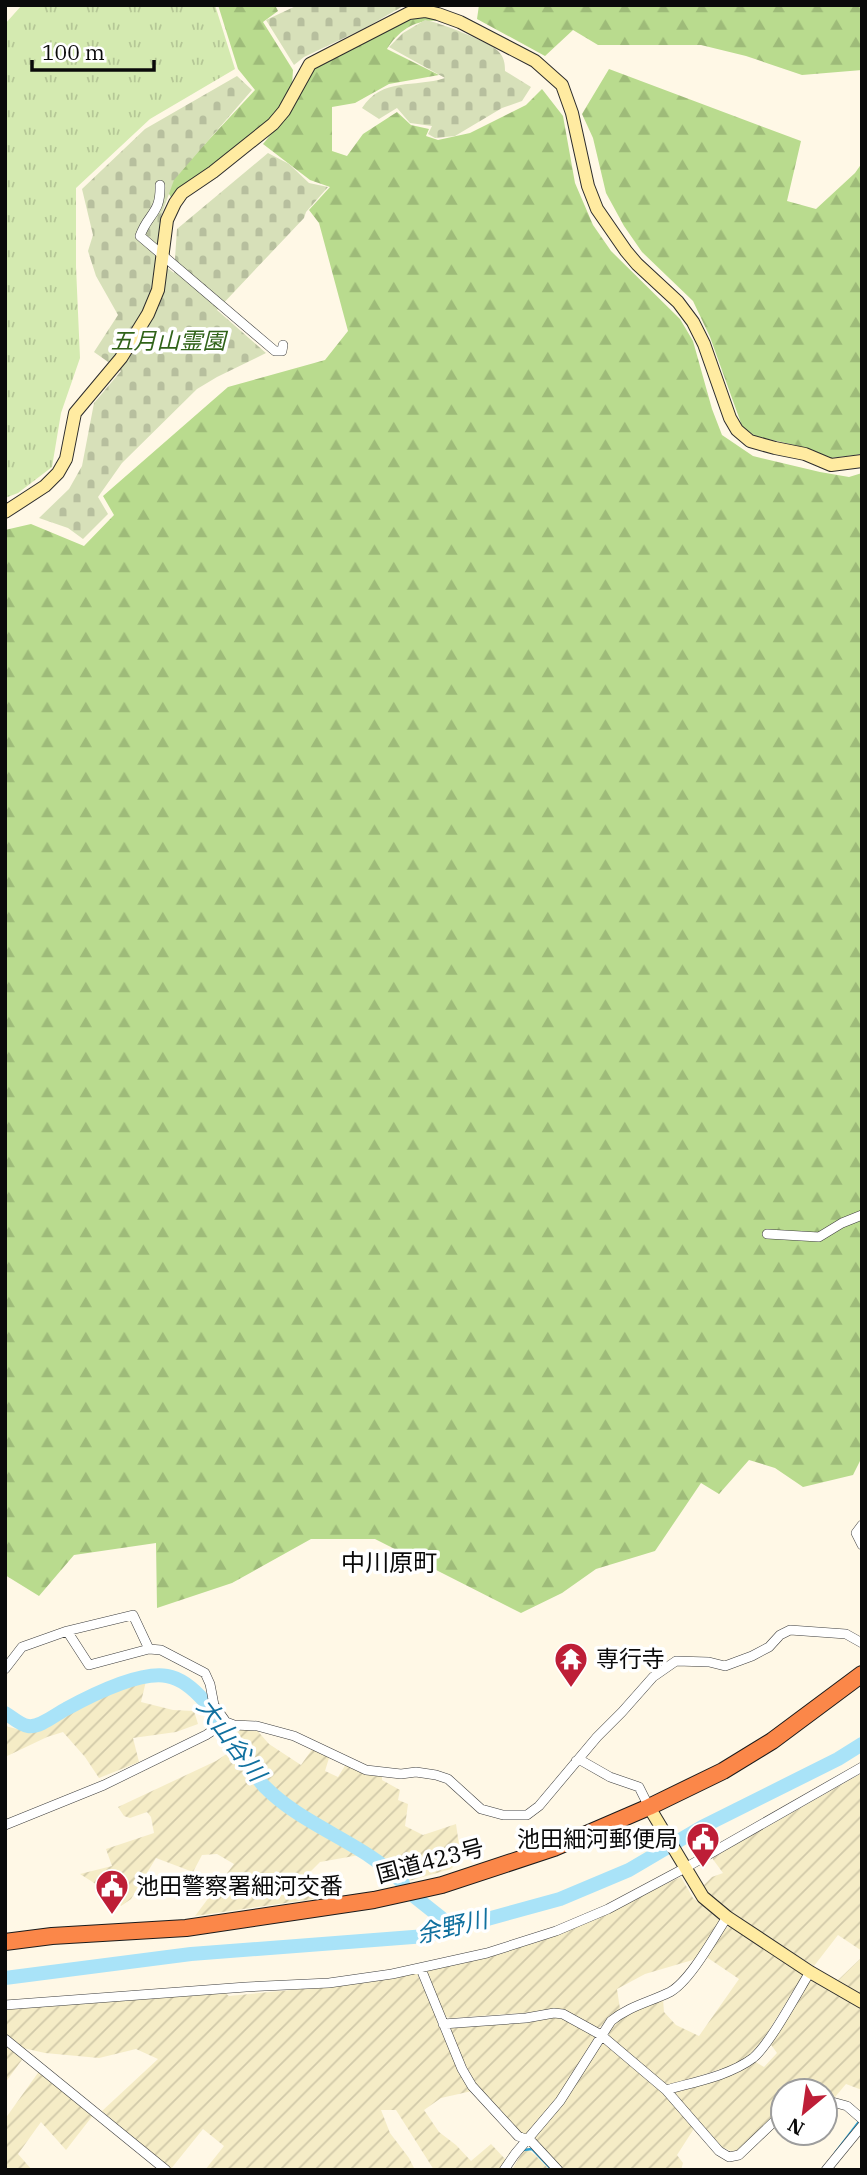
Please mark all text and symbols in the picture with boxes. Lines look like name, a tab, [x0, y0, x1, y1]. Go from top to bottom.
scale bar	[32, 28, 154, 72]
text: 100 m	[42, 38, 105, 66]
park label: 五月山霊園	[111, 325, 229, 355]
district label: 中川原町	[341, 1546, 437, 1578]
temple icon: 専行寺	[552, 1640, 590, 1689]
place label: 専行寺	[596, 1643, 665, 1673]
water label: 大山谷川	[190, 1691, 275, 1790]
public building icon: 池田細河郵便局	[684, 1820, 722, 1869]
place label: 池田細河郵便局	[517, 1823, 678, 1853]
street label: 国道423号	[373, 1831, 487, 1889]
public building icon: 池田警察署細河交番	[93, 1867, 131, 1916]
place label: 池田警察署細河交番	[136, 1870, 343, 1900]
water label: 余野川	[413, 1902, 493, 1950]
north arrow	[769, 2077, 839, 2147]
text: N	[783, 2113, 808, 2141]

